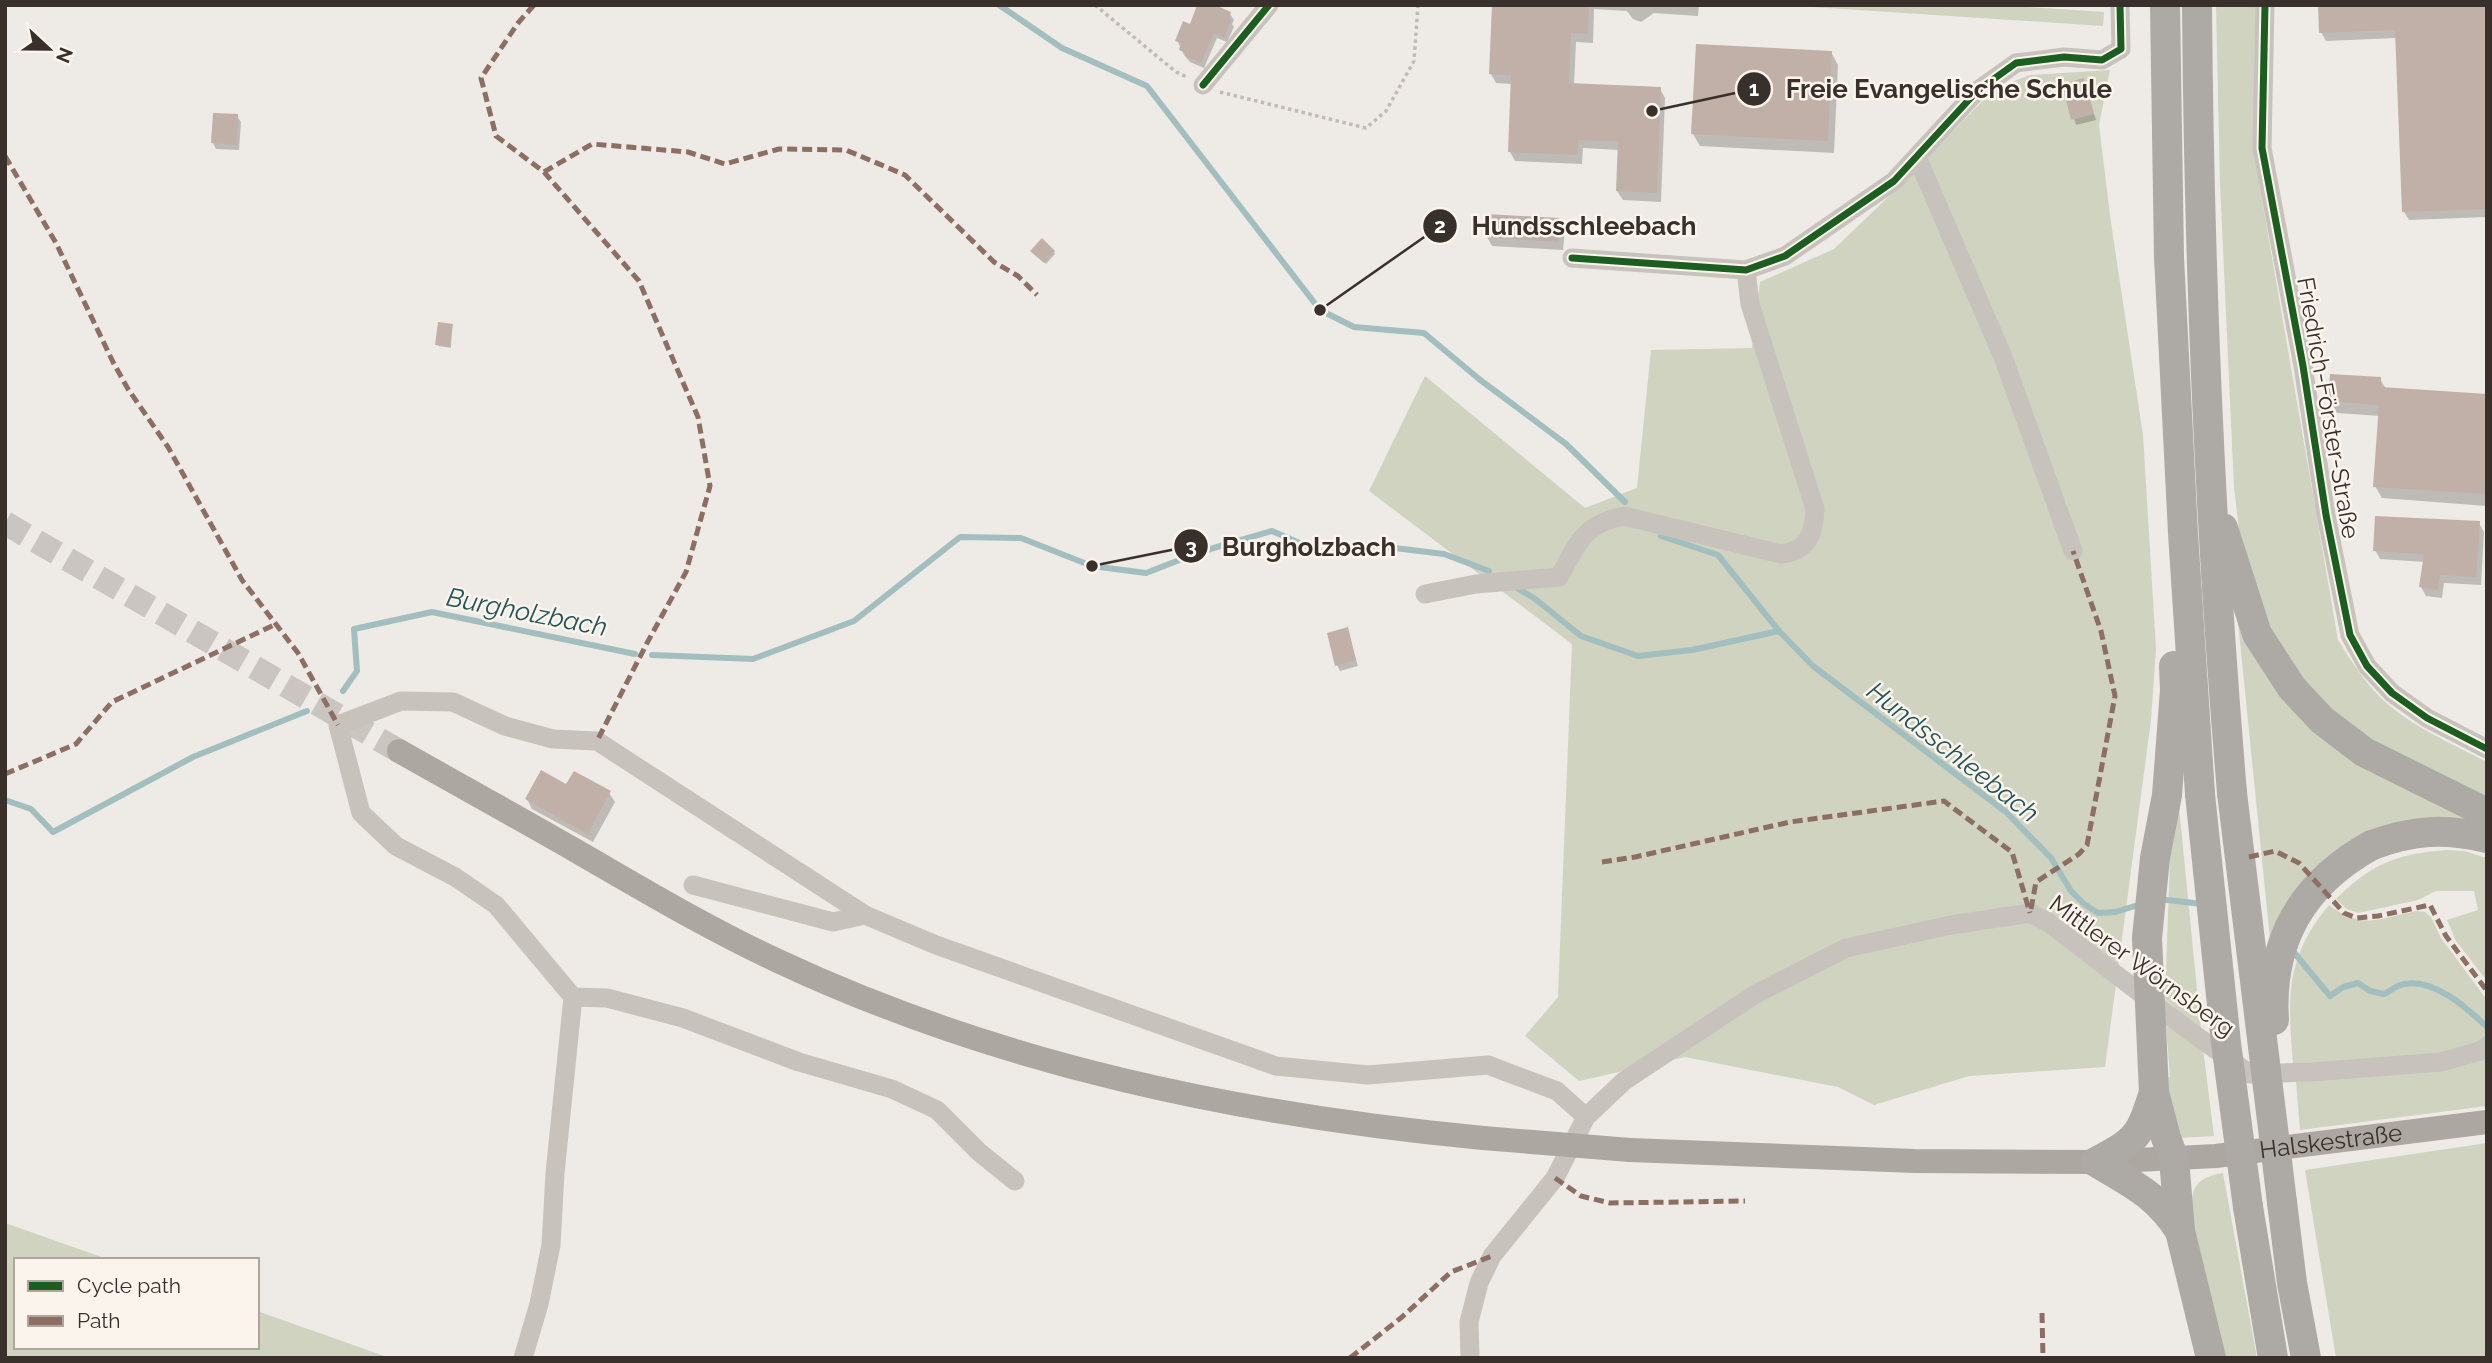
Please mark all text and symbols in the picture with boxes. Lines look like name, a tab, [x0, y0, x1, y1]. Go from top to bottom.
north arrow	[14, 14, 84, 84]
text: N	[52, 45, 78, 66]
callout: Freie Evangelische Schule	[1736, 65, 2126, 112]
text: Freie Evangelische Schule	[1786, 74, 2113, 104]
text: 1	[1749, 76, 1759, 101]
callout: Hundsschleebach	[1422, 202, 1710, 249]
text: Hundsschleebach	[1471, 211, 1697, 241]
text: 2	[1434, 213, 1446, 238]
street label: Friedrich-Förster-Straße	[2291, 275, 2366, 541]
callout: Burgholzbach	[1173, 523, 1411, 570]
text: Burgholzbach	[1222, 532, 1396, 562]
text: 3	[1185, 534, 1197, 559]
water label: Burgholzbach	[444, 582, 610, 642]
water label: Hundsschleebach	[1861, 676, 2045, 828]
street label: Mittlerer Wörnsberg	[2044, 889, 2241, 1043]
street label: Halskestraße	[2258, 1118, 2404, 1164]
legend	[14, 1258, 259, 1349]
text: Cycle path	[77, 1273, 181, 1298]
text: Path	[77, 1308, 121, 1333]

